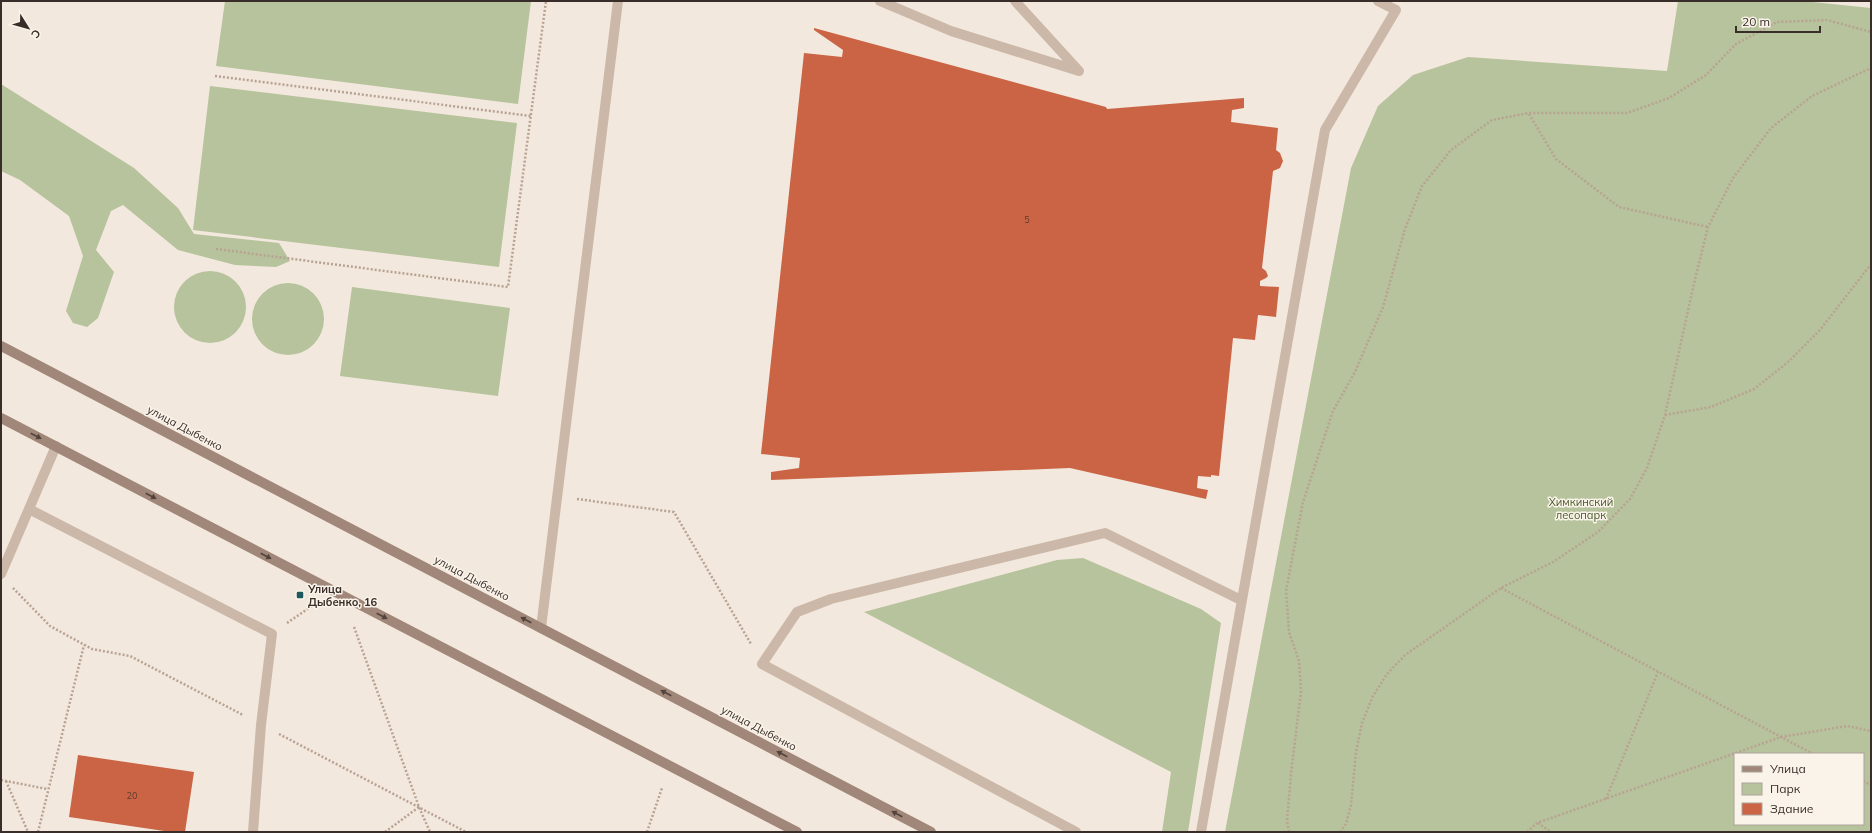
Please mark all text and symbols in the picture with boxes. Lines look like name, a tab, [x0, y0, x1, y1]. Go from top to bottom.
north arrow	[8, 8, 48, 48]
scale bar	[1736, 8, 1820, 34]
text: 20 m	[1742, 14, 1770, 29]
text: С	[28, 27, 44, 42]
house number: 5	[1024, 214, 1030, 225]
street label: улица Дыбенко	[145, 402, 225, 454]
one-way arrow	[30, 433, 41, 439]
one-way arrow	[145, 493, 157, 499]
park label: Химкинский лесопарк	[1549, 495, 1613, 522]
street label: улица Дыбенко	[432, 552, 512, 604]
one-way arrow	[261, 553, 272, 559]
place label: Улица Дыбенко, 16	[307, 582, 377, 609]
marker: Улица Дыбенко, 16	[295, 590, 305, 600]
one-way arrow	[376, 613, 387, 619]
one-way arrow	[521, 617, 532, 623]
one-way arrow	[661, 690, 672, 697]
street label: улица Дыбенко	[719, 702, 799, 754]
one-way arrow	[776, 750, 787, 757]
legend	[1734, 753, 1864, 825]
text: Улица	[1769, 761, 1806, 776]
text: Парк	[1770, 781, 1801, 796]
house number: 20	[127, 790, 137, 801]
text: Здание	[1770, 801, 1814, 816]
one-way arrow	[891, 811, 903, 817]

